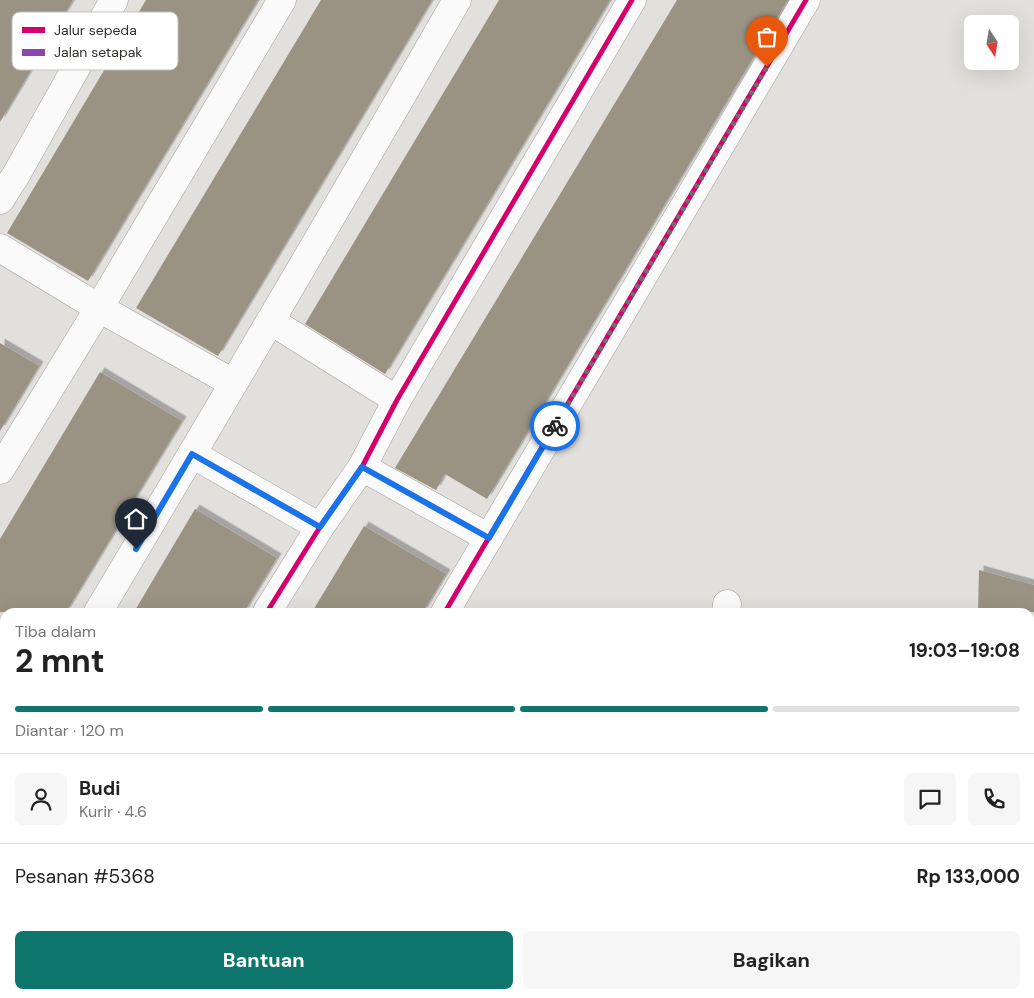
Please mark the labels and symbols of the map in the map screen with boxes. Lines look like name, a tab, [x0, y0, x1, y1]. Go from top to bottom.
legend	[12, 12, 178, 70]
north arrow	[964, 15, 1019, 70]
pin	[746, 16, 788, 67]
text: Jalur sepeda	[54, 21, 137, 39]
text: Jalan setapak	[54, 43, 142, 61]
courier	[530, 401, 580, 451]
pin	[115, 498, 157, 549]

